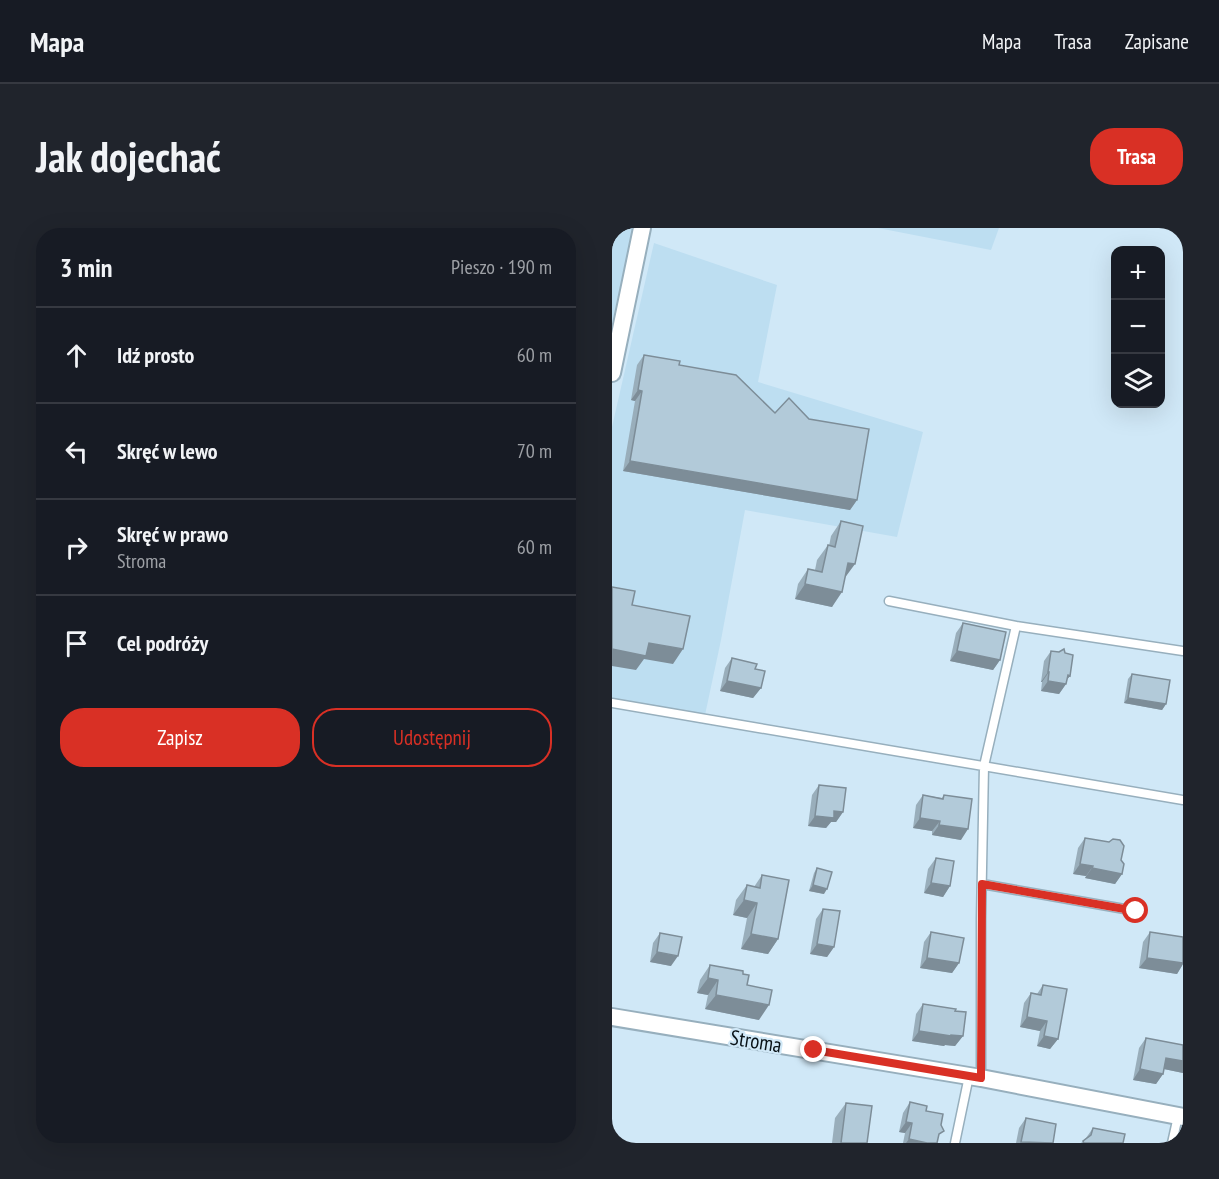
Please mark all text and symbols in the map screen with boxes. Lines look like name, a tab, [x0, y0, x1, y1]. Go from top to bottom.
text: Mapa	[30, 23, 84, 60]
text: Mapa	[982, 28, 1021, 55]
text: Trasa	[1054, 28, 1092, 55]
text: Zapisane	[1125, 28, 1189, 55]
button: Trasa	[1090, 128, 1183, 185]
text: Jak dojechać	[36, 129, 221, 184]
map controls	[1111, 246, 1165, 408]
button: +	[1111, 246, 1165, 300]
text: 3 min	[60, 251, 113, 284]
text: Pieszo · 190 m	[451, 254, 552, 280]
button: −	[1111, 300, 1165, 354]
icon: ahead	[60, 339, 93, 372]
text: Idź prosto	[117, 341, 194, 369]
text: 60 m	[517, 342, 552, 368]
button: layers	[1111, 354, 1165, 408]
icon: left	[60, 435, 93, 468]
text: Skręć w lewo	[117, 437, 218, 465]
text: 70 m	[517, 438, 552, 464]
text: Skręć w prawo	[117, 520, 228, 548]
icon: right	[60, 531, 93, 564]
text: 60 m	[517, 534, 552, 560]
text: Stroma	[117, 548, 166, 574]
icon: arrive	[60, 627, 93, 660]
text: Cel podróży	[117, 629, 208, 657]
button: Zapisz	[60, 708, 300, 767]
button: Udostępnij	[312, 708, 552, 767]
route start	[1122, 897, 1148, 923]
street label: Stroma	[728, 1024, 784, 1058]
route end	[800, 1036, 826, 1062]

